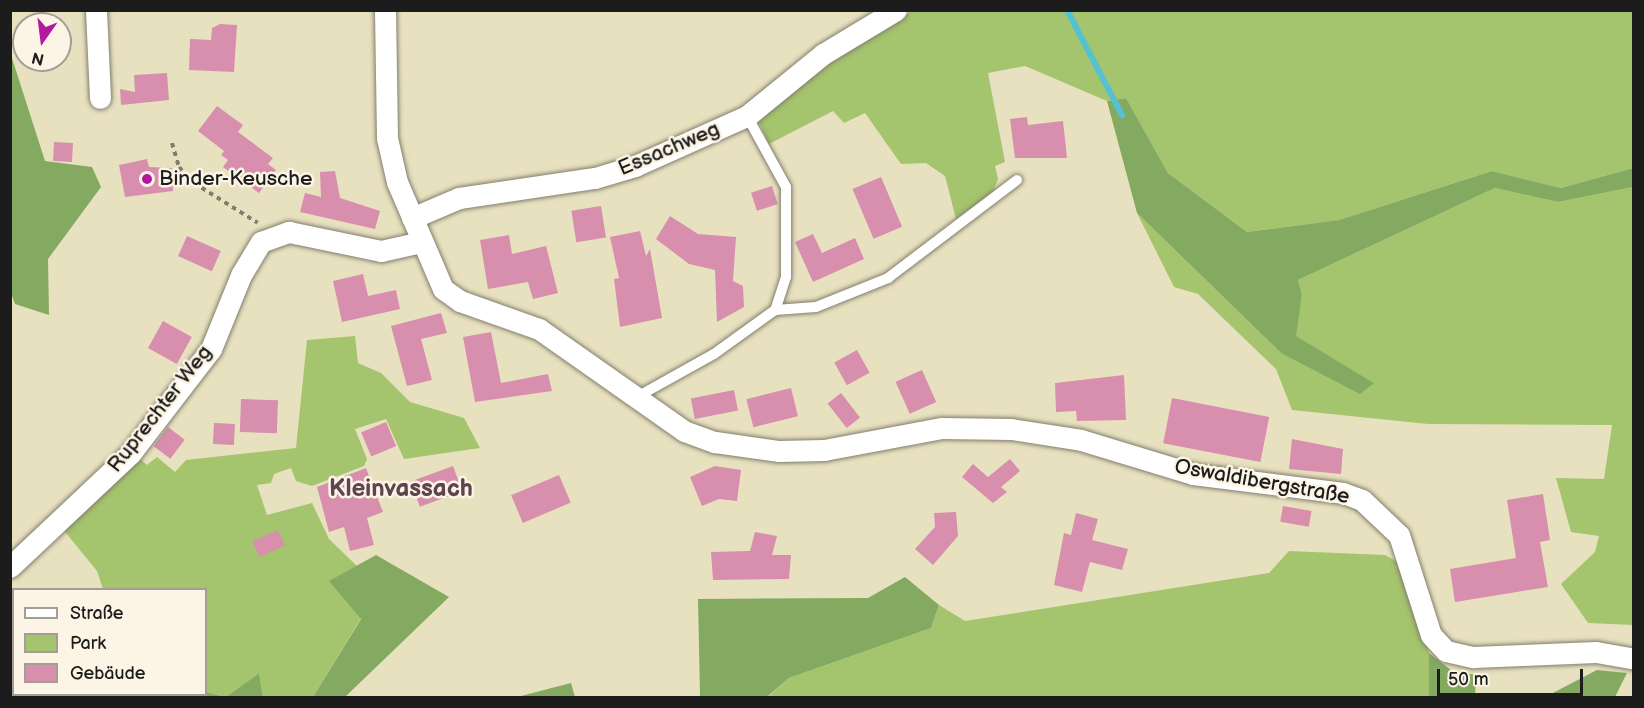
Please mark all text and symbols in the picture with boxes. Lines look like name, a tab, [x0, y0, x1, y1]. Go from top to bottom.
north arrow	[12, 12, 72, 72]
text: N	[30, 47, 46, 69]
street label: Essachweg	[615, 116, 723, 182]
place label: Binder-Keusche	[159, 166, 312, 192]
marker: Binder-Keusche	[140, 172, 154, 186]
street label: Ruprechter Weg	[102, 340, 218, 478]
street label: Oswaldibergstraße	[1173, 454, 1351, 510]
district label: Kleinvassach	[329, 475, 473, 503]
legend	[12, 588, 207, 696]
text: Straße	[70, 603, 123, 624]
text: Park	[70, 633, 106, 654]
scale bar	[1440, 657, 1586, 695]
text: Gebäude	[70, 663, 146, 684]
text: 50 m	[1448, 669, 1489, 690]

